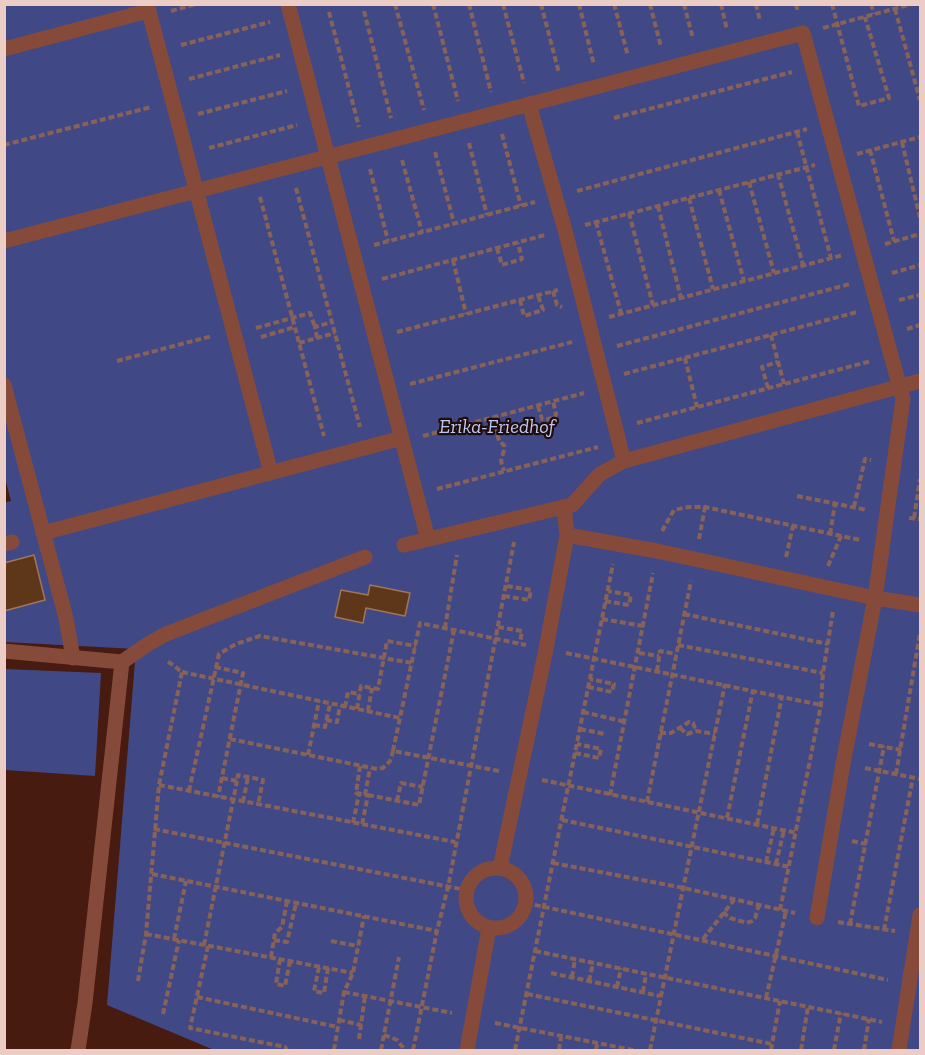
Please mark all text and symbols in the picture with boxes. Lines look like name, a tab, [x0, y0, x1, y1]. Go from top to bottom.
park label: Erika-Friedhof	[439, 415, 555, 439]

